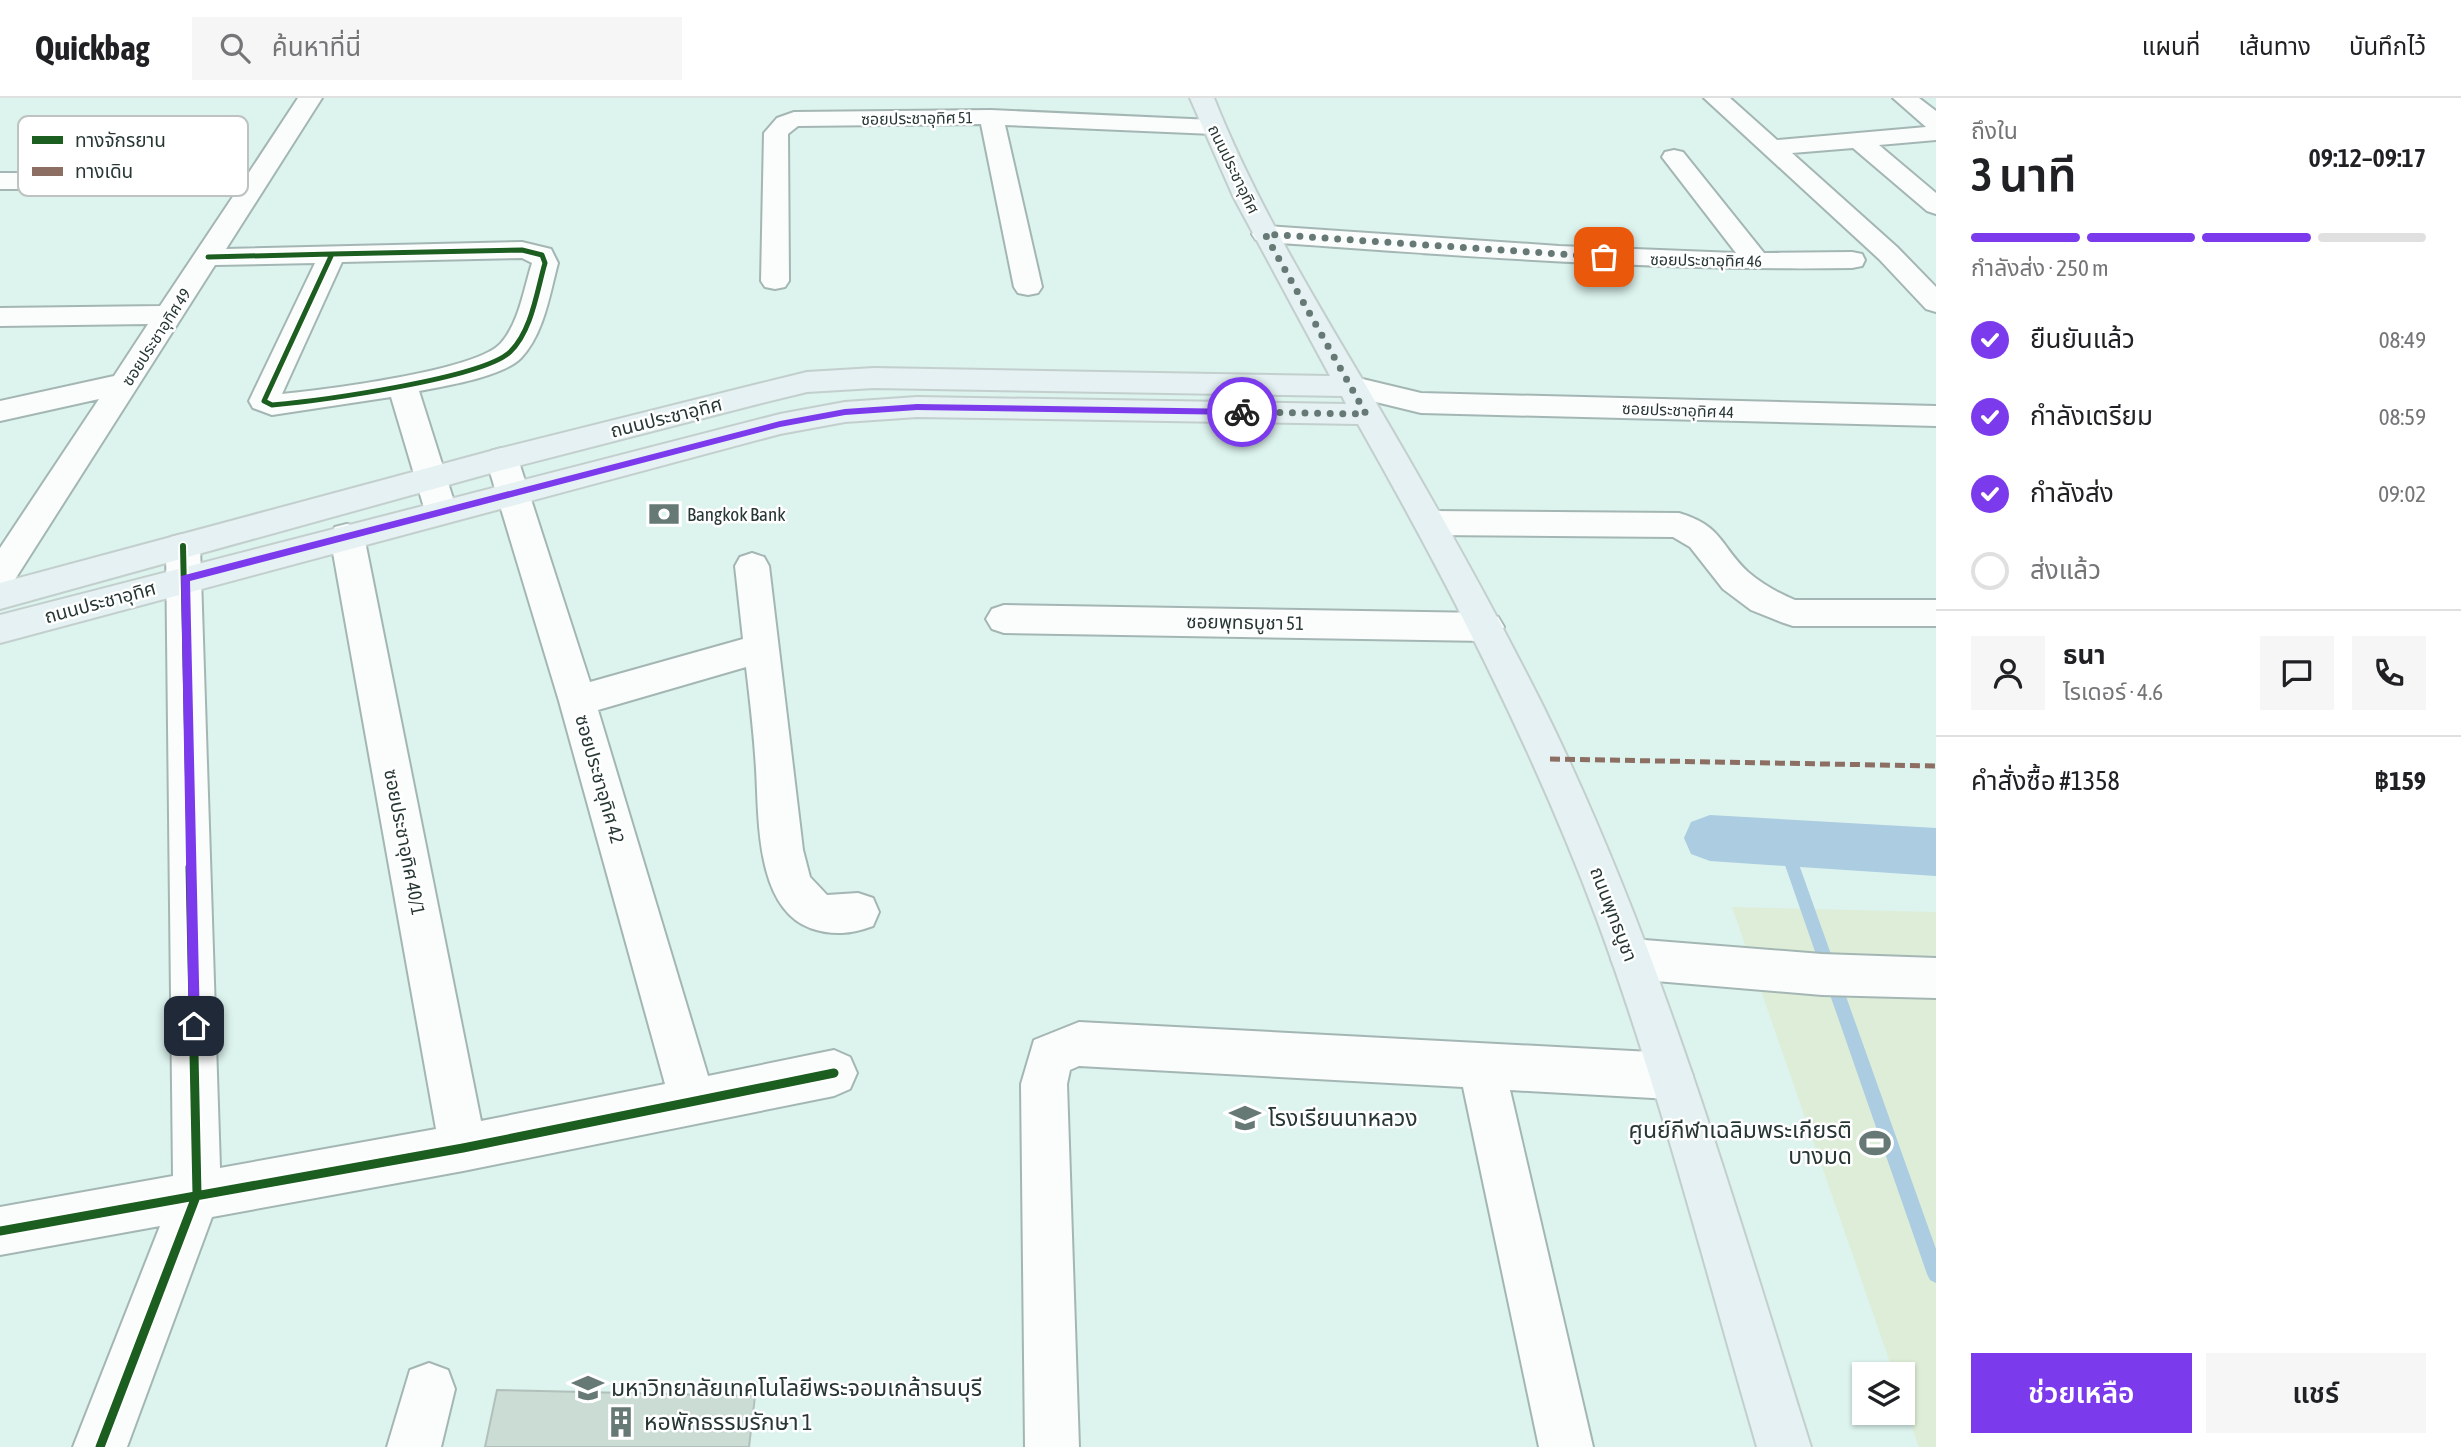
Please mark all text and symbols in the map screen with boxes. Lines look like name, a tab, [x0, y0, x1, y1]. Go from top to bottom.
search box	[192, 17, 682, 80]
text: Quickbag	[35, 29, 150, 67]
icon: search	[216, 29, 254, 67]
text: ค้นหาที่นี่	[272, 32, 361, 62]
text: แผนที่	[2142, 33, 2200, 60]
text: เส้นทาง	[2238, 33, 2311, 60]
text: บันทึกไว้	[2349, 33, 2426, 60]
street label: ซอยประชาอุทิศ 51	[861, 108, 973, 129]
legend	[18, 116, 248, 196]
text: ถึงใน	[1971, 118, 2018, 144]
street label: ถนนประชาอุทิศ	[1204, 122, 1263, 217]
text: ทางจักรยาน	[75, 129, 166, 151]
text: 09:12–09:17	[2309, 143, 2426, 173]
text: 3 นาที	[1971, 148, 2077, 201]
text: ทางเดิน	[75, 160, 133, 182]
pin	[1574, 227, 1634, 287]
icon: bag	[1585, 238, 1623, 276]
street label: ซอยประชาอุทิศ 46	[1650, 250, 1762, 271]
text: กำลังส่ง · 250 m	[1971, 255, 2109, 281]
street label: ซอยประชาอุทิศ 49	[118, 285, 195, 389]
icon: check	[1971, 321, 2009, 359]
text: ยืนยันแล้ว	[2030, 324, 2135, 354]
text: 08:49	[2379, 327, 2426, 353]
courier	[1207, 377, 1277, 447]
street label: ถนนประชาอุทิศ	[608, 392, 724, 442]
icon: bike	[1223, 393, 1261, 431]
icon: check	[1971, 398, 2009, 436]
street label: ซอยประชาอุทิศ 44	[1622, 399, 1734, 422]
text: กำลังเตรียม	[2030, 401, 2153, 431]
text: 08:59	[2379, 404, 2426, 430]
icon: check	[1971, 475, 2009, 513]
text: กำลังส่ง	[2030, 478, 2114, 508]
text: 09:02	[2378, 481, 2426, 507]
bank icon: Bangkok Bank	[647, 497, 681, 531]
place label: Bangkok Bank	[687, 503, 786, 525]
text: ส่งแล้ว	[2030, 555, 2101, 585]
street label: ถนนประชาอุทิศ	[42, 577, 158, 628]
street label: ซอยพุทธบูชา 51	[1186, 610, 1304, 636]
button: person	[1971, 636, 2045, 710]
button: chat	[2260, 636, 2334, 710]
button: phone	[2352, 636, 2426, 710]
text: ธนา	[2063, 640, 2106, 670]
text: ไรเดอร์ · 4.6	[2063, 679, 2163, 705]
street label: ซอยประชาอุทิศ 42	[570, 712, 629, 846]
text: คำสั่งซื้อ #1358	[1971, 766, 2120, 796]
text: ฿159	[2374, 766, 2426, 796]
street label: ซอยประชาอุทิศ 40/1	[379, 767, 430, 917]
street label: ถนนพุทธบูชา	[1584, 864, 1642, 965]
pin	[164, 996, 224, 1056]
icon: home	[175, 1007, 213, 1045]
school or university icon: โรงเรียนนาหลวง	[1228, 1101, 1262, 1135]
place label: โรงเรียนนาหลวง	[1268, 1105, 1418, 1131]
place label: ศูนย์กีฬาเฉลิมพระเกียรติ บางมด	[1629, 1117, 1852, 1169]
sports icon: ศูนย์กีฬาเฉลิมพระเกียรติ บางมด	[1858, 1126, 1892, 1160]
button: ช่วยเหลือ	[1971, 1353, 2192, 1433]
button: แชร์	[2206, 1353, 2426, 1433]
map controls	[1852, 1362, 1915, 1425]
button: layers	[1852, 1362, 1915, 1425]
school or university icon: มหาวิทยาลัยเทคโนโลยีพระจอมเกล้าธนบุรี	[571, 1371, 605, 1405]
place label: มหาวิทยาลัยเทคโนโลยีพระจอมเกล้าธนบุรี	[611, 1375, 982, 1402]
building icon: หอพักธรรมรักษา 1	[604, 1405, 638, 1439]
place label: หอพักธรรมรักษา 1	[644, 1409, 813, 1435]

